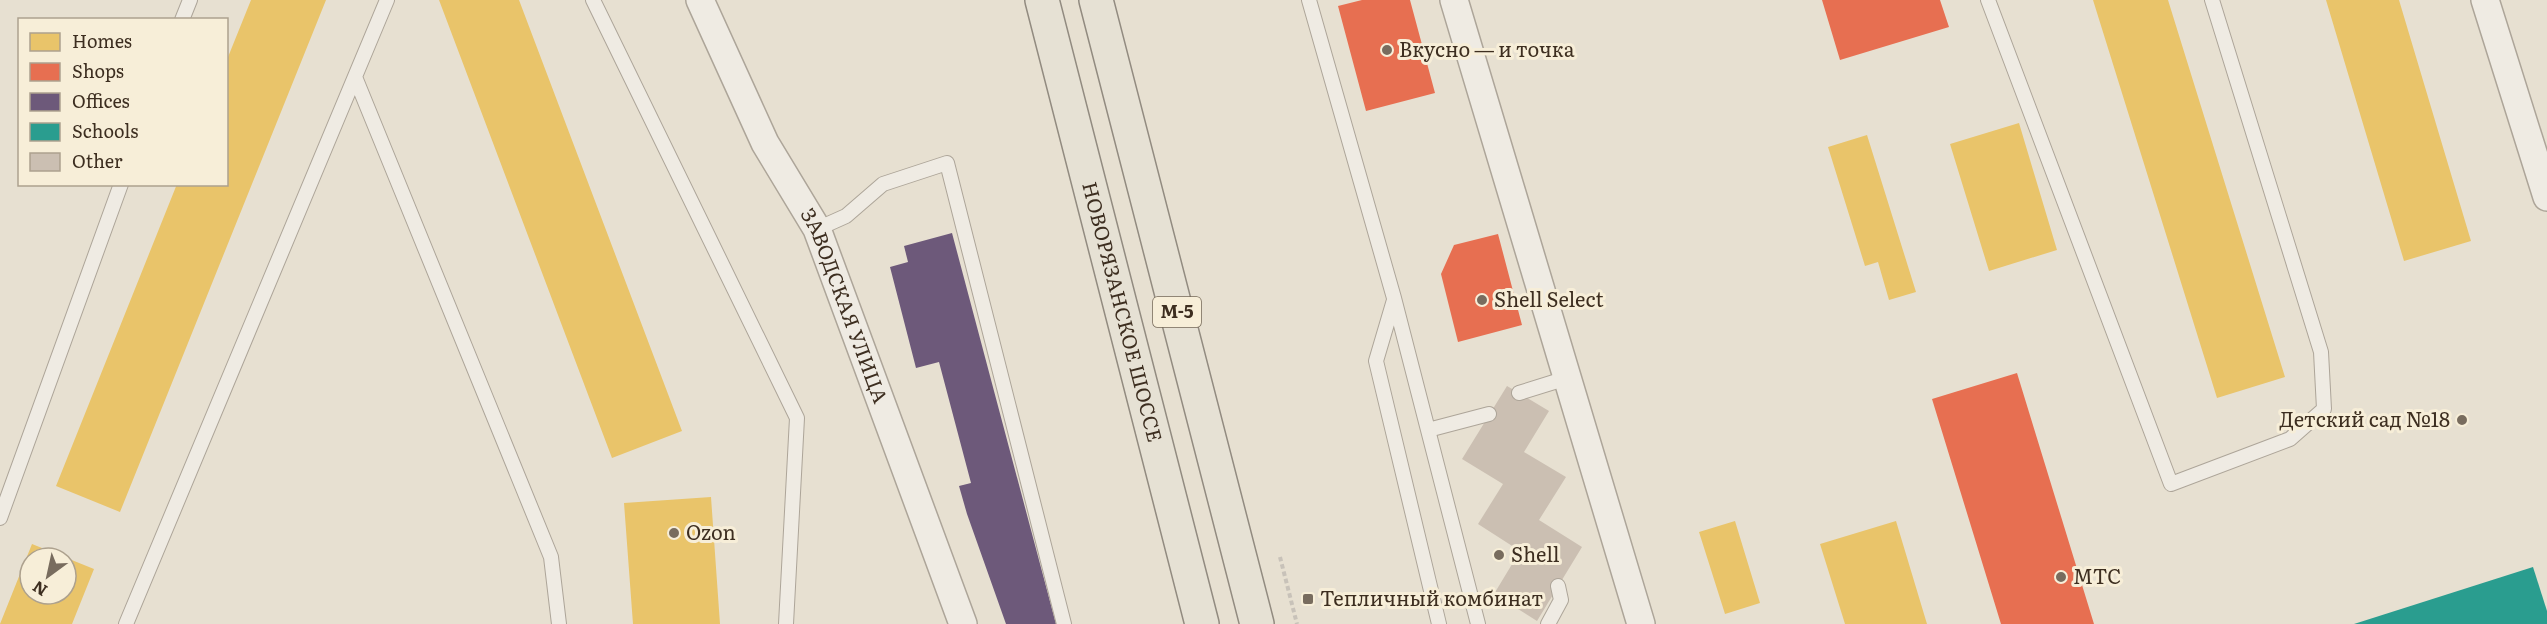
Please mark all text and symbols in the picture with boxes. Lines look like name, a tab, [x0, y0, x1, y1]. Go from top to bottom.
legend	[18, 18, 228, 186]
text: Homes	[72, 27, 132, 54]
place label: Вкусно — и точка	[1399, 33, 1575, 63]
marker: Вкусно — и точка	[1380, 43, 1394, 57]
text: Shops	[72, 57, 124, 84]
text: Offices	[72, 87, 130, 114]
text: Schools	[72, 117, 138, 144]
text: Other	[72, 147, 123, 174]
street label: НОВОРЯЗАНСКОЕ ШОССЕ	[1076, 178, 1172, 445]
street label: ЗАВОДСКАЯ УЛИЦА	[795, 201, 897, 407]
place label: Shell Select	[1494, 283, 1604, 313]
marker: Shell Select	[1475, 293, 1489, 307]
road number: М-5	[1153, 297, 1201, 327]
place label: Детский сад №18	[2280, 403, 2450, 433]
marker: Детский сад №18	[2455, 413, 2469, 427]
place label: Ozon	[686, 516, 736, 546]
marker: Ozon	[667, 526, 681, 540]
place label: Shell	[1511, 538, 1560, 568]
north arrow	[18, 546, 78, 606]
marker: Shell	[1492, 548, 1506, 562]
place label: МТС	[2073, 560, 2121, 590]
marker: МТС	[2054, 570, 2068, 584]
text: N	[27, 576, 51, 603]
place label: Тепличный комбинат	[1320, 582, 1544, 612]
marker: Тепличный комбинат	[1301, 592, 1315, 606]

